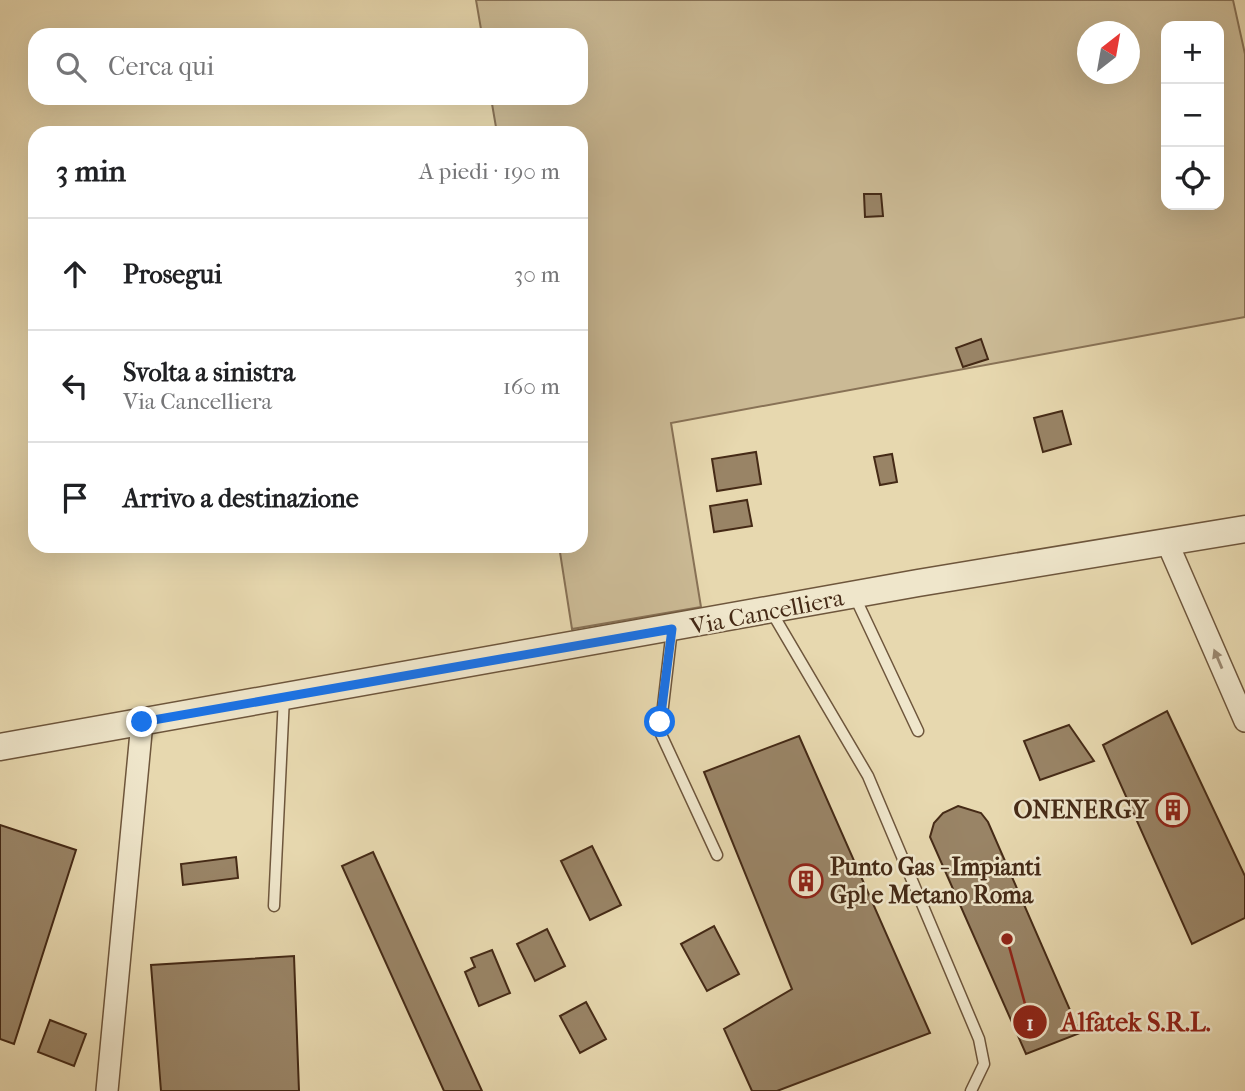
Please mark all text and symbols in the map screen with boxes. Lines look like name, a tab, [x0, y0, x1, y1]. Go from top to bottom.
north arrow	[1077, 21, 1140, 84]
map controls	[1161, 21, 1224, 210]
button: +	[1161, 21, 1224, 84]
search box	[28, 28, 588, 105]
icon: search	[52, 48, 90, 86]
text: Cerca qui	[108, 51, 214, 82]
button: −	[1161, 84, 1224, 147]
button: locate	[1161, 147, 1224, 210]
text: 3 min	[56, 154, 126, 189]
text: A piedi · 190 m	[419, 158, 560, 185]
icon: ahead	[56, 255, 94, 293]
text: Prosegui	[123, 259, 222, 290]
text: 30 m	[514, 261, 560, 288]
text: Svolta a sinistra	[123, 357, 295, 388]
icon: left	[56, 367, 94, 405]
text: 160 m	[503, 373, 560, 400]
text: Via Cancelliera	[123, 388, 272, 415]
icon: arrive	[56, 479, 94, 517]
text: Arrivo a destinazione	[123, 483, 359, 514]
street label: Via Cancelliera	[687, 583, 847, 641]
one-way arrow	[1212, 649, 1224, 669]
route end	[126, 706, 157, 737]
route start	[644, 706, 675, 737]
building icon: ONENERGY	[1154, 791, 1192, 829]
place label: ONENERGY	[1014, 796, 1150, 824]
place label: Punto Gas - Impianti Gpl e Metano Roma	[830, 853, 1042, 909]
building icon: Punto Gas - Impianti Gpl e Metano Roma	[787, 862, 825, 900]
callout: Alfatek S.R.L.	[1012, 999, 1224, 1046]
text: Alfatek S.R.L.	[1059, 1007, 1211, 1038]
text: 1	[1026, 1011, 1034, 1035]

